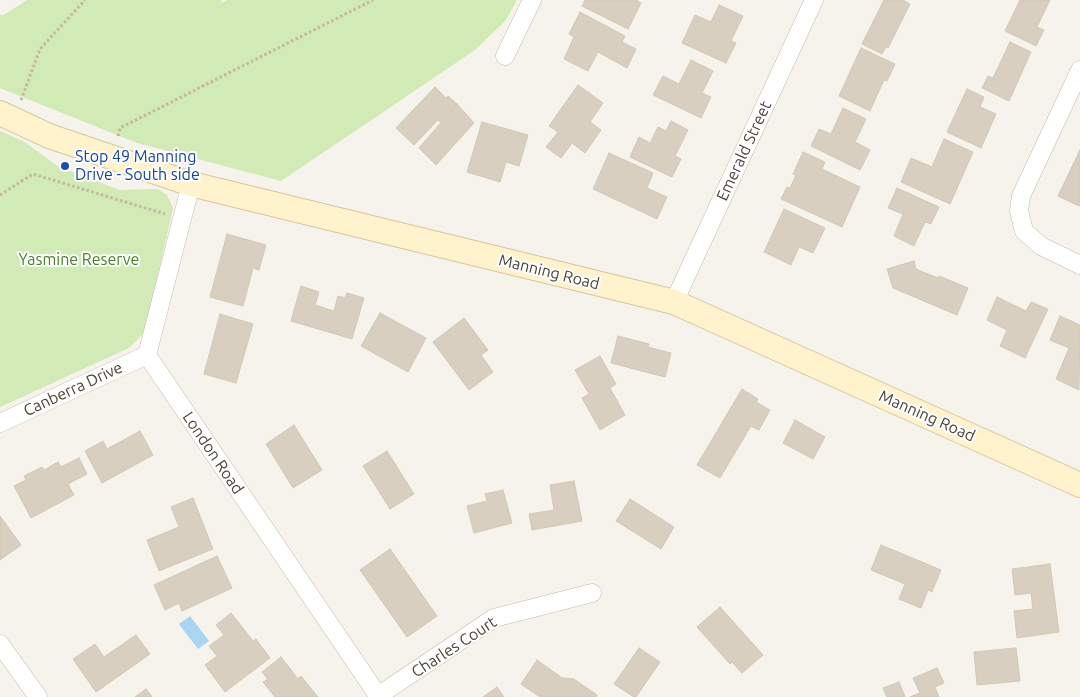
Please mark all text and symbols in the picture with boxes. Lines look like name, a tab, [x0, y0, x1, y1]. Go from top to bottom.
street label: Emerald Street	[713, 98, 775, 204]
place label: Stop 49 Manning Drive - South side	[75, 147, 200, 185]
marker: Stop 49 Manning Drive - South side	[59, 160, 71, 172]
park label: Yasmine Reserve	[19, 250, 139, 270]
street label: Manning Road	[497, 250, 601, 294]
street label: Canberra Drive	[20, 358, 126, 420]
street label: Manning Road	[876, 386, 978, 446]
street label: London Road	[178, 408, 248, 498]
street label: Charles Court	[408, 612, 500, 682]

